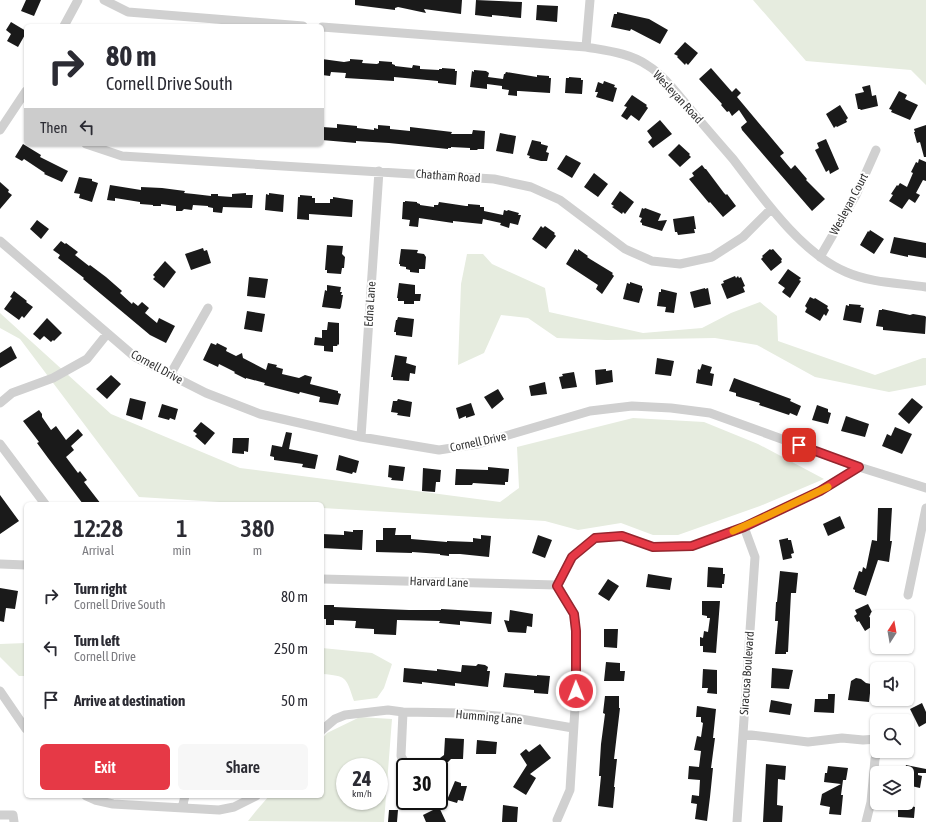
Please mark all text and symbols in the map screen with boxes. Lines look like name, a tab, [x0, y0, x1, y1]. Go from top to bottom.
icon: right	[40, 40, 92, 92]
text: 80 m	[106, 40, 156, 72]
street label: Wesleyan Road	[650, 68, 706, 126]
text: Cornell Drive South	[106, 73, 233, 94]
icon: left	[76, 116, 98, 138]
text: Then	[40, 119, 68, 136]
street label: Chatham Road	[415, 167, 481, 185]
street label: Wesleyan Court	[827, 170, 871, 237]
street label: Edna Lane	[361, 281, 379, 327]
street label: Cornell Drive	[129, 347, 185, 387]
pin	[782, 428, 816, 462]
street label: Cornell Drive	[449, 429, 507, 455]
icon: arrive	[788, 434, 810, 456]
text: 12:28	[74, 515, 123, 542]
text: 1	[176, 515, 187, 542]
text: 380	[241, 515, 274, 542]
text: Arrival	[82, 543, 114, 558]
text: min	[172, 543, 191, 558]
text: m	[253, 543, 262, 558]
street label: Harvard Lane	[409, 574, 469, 590]
text: Turn right	[74, 580, 127, 597]
icon: right	[40, 585, 62, 607]
text: 80 m	[281, 588, 308, 605]
text: Cornell Drive South	[74, 597, 166, 612]
north arrow	[870, 610, 914, 654]
map controls	[870, 610, 914, 810]
street label: Siracusa Boulevard	[737, 631, 757, 715]
text: Turn left	[74, 632, 120, 649]
icon: left	[40, 637, 62, 659]
text: 250 m	[274, 640, 308, 657]
text: Cornell Drive	[74, 649, 136, 664]
button: sound	[870, 662, 914, 706]
position arrow	[555, 670, 597, 712]
icon: arrive	[40, 689, 62, 711]
text: Arrive at destination	[74, 692, 185, 709]
text: 50 m	[281, 692, 308, 709]
street label: Humming Lane	[455, 707, 523, 727]
button: search	[870, 714, 914, 758]
button: Exit	[40, 744, 170, 790]
button: Share	[178, 744, 308, 790]
speed limit sign: 30	[396, 758, 448, 810]
button: layers	[870, 766, 914, 810]
text: 24	[353, 767, 371, 790]
text: km/h	[352, 788, 372, 799]

